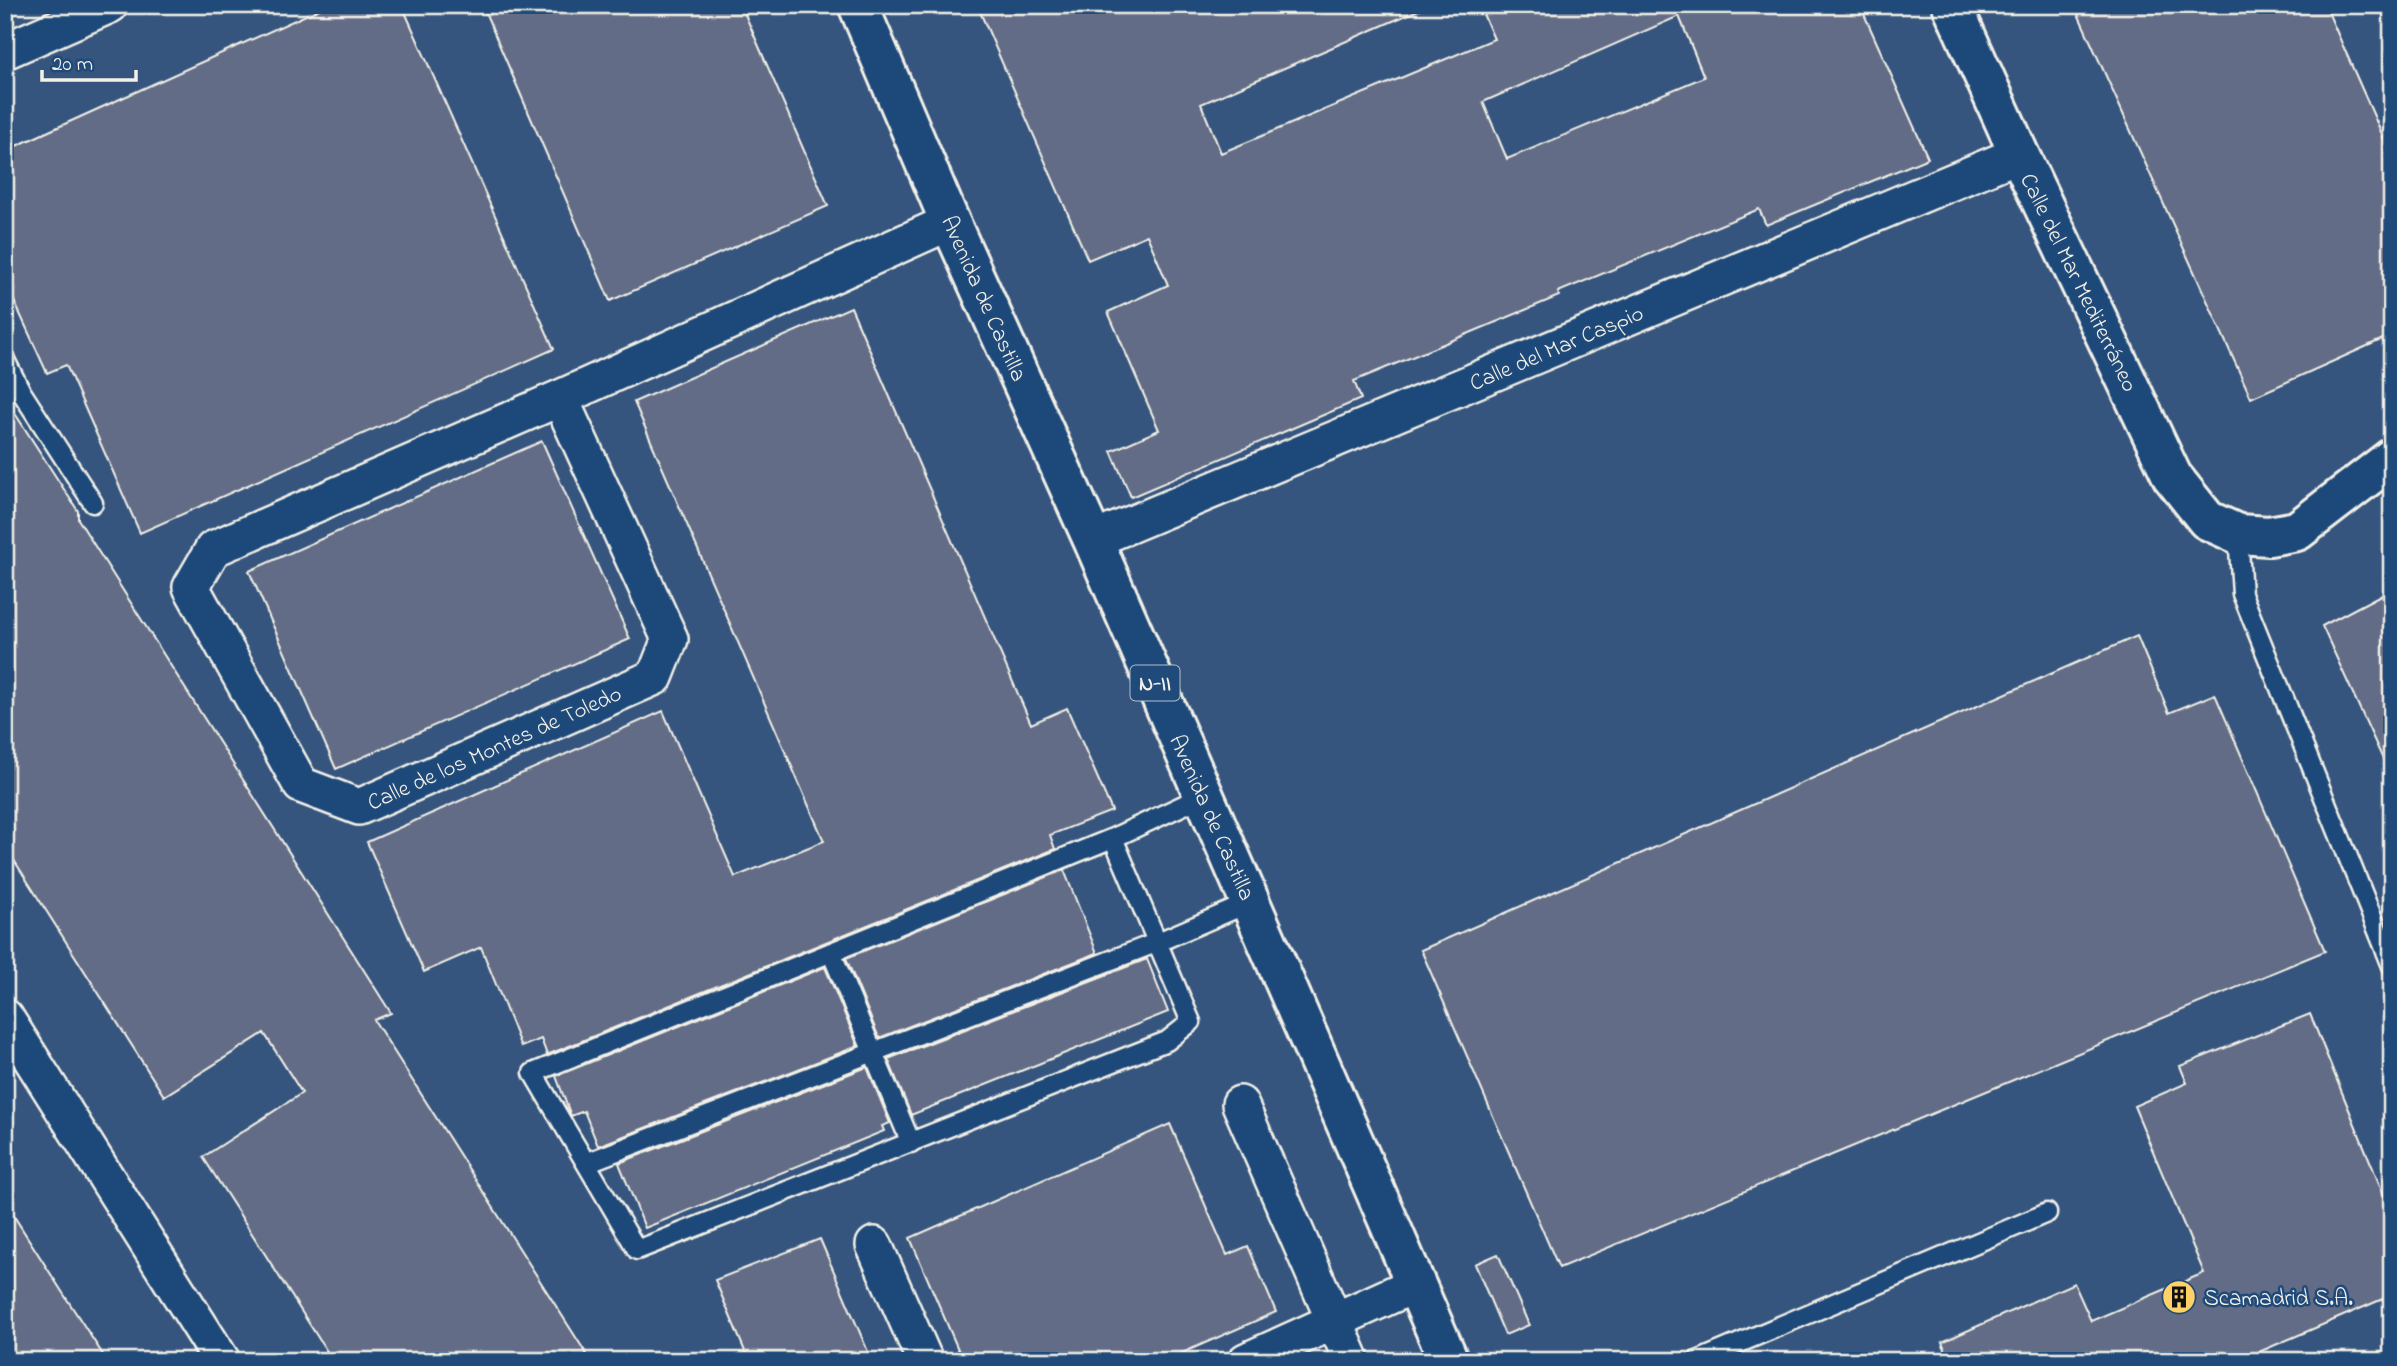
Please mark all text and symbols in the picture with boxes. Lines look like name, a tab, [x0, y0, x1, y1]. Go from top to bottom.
scale bar	[42, 38, 136, 82]
text: 20 m	[52, 50, 93, 80]
street label: Calle del Mar Mediterráneo	[2010, 168, 2145, 398]
street label: Avenida de Castilla	[931, 211, 1034, 387]
street label: Calle del Mar Caspio	[1465, 298, 1649, 401]
road number: N-II	[1130, 666, 1180, 700]
street label: Calle de los Montes de Toledo	[363, 678, 628, 820]
street label: Avenida de Castilla	[1159, 730, 1262, 906]
building icon: Scamadrid S.A.	[2160, 1278, 2198, 1316]
place label: Scamadrid S.A.	[2204, 1283, 2353, 1316]

